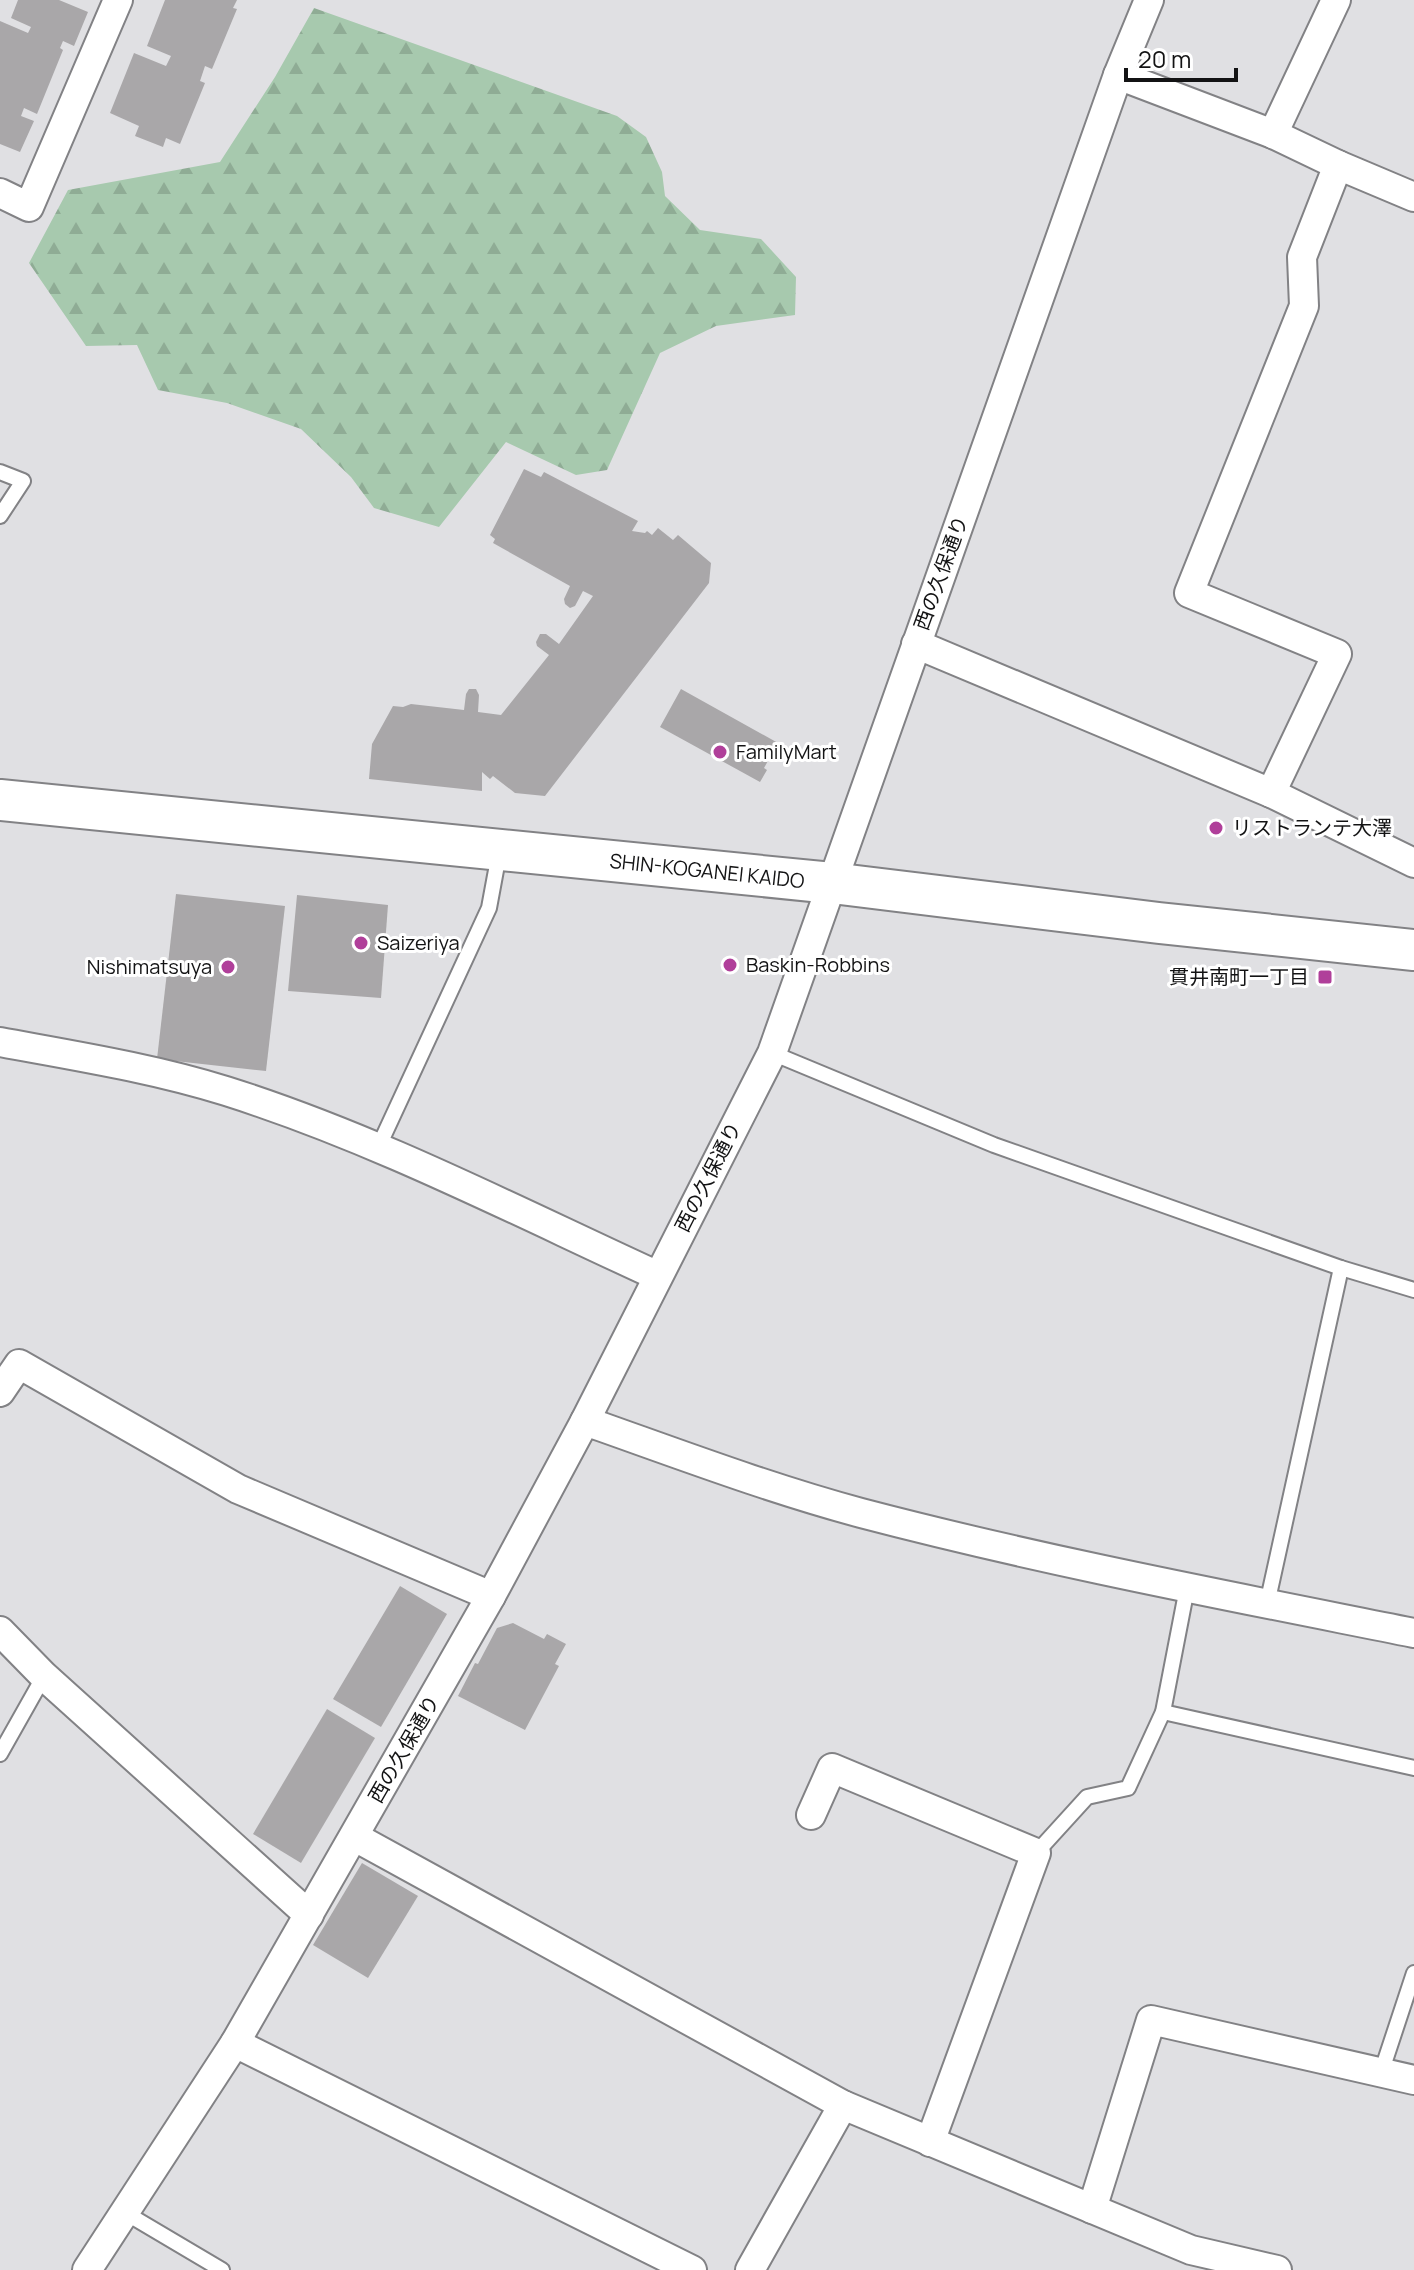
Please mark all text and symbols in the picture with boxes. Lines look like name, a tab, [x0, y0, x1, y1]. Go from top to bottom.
scale bar	[1126, 32, 1236, 82]
text: 20 m	[1138, 42, 1191, 75]
street label: 西の久保通り	[907, 512, 974, 634]
place label: FamilyMart	[736, 738, 837, 765]
marker: FamilyMart	[711, 743, 729, 761]
place label: リストランテ大澤	[1232, 814, 1392, 841]
marker: リストランテ大澤	[1207, 819, 1225, 837]
street label: SHIN-KOGANEI KAIDO	[608, 847, 806, 894]
place label: Saizeriya	[377, 929, 460, 956]
marker: Saizeriya	[352, 934, 370, 952]
place label: Baskin-Robbins	[746, 951, 890, 978]
place label: Nishimatsuya	[87, 953, 212, 980]
marker: Baskin-Robbins	[721, 956, 739, 974]
marker: Nishimatsuya	[219, 958, 237, 976]
place label: 貫井南町一丁目	[1169, 963, 1309, 990]
marker: 貫井南町一丁目	[1316, 968, 1334, 986]
street label: 西の久保通り	[668, 1117, 747, 1236]
street label: 西の久保通り	[362, 1690, 445, 1807]

